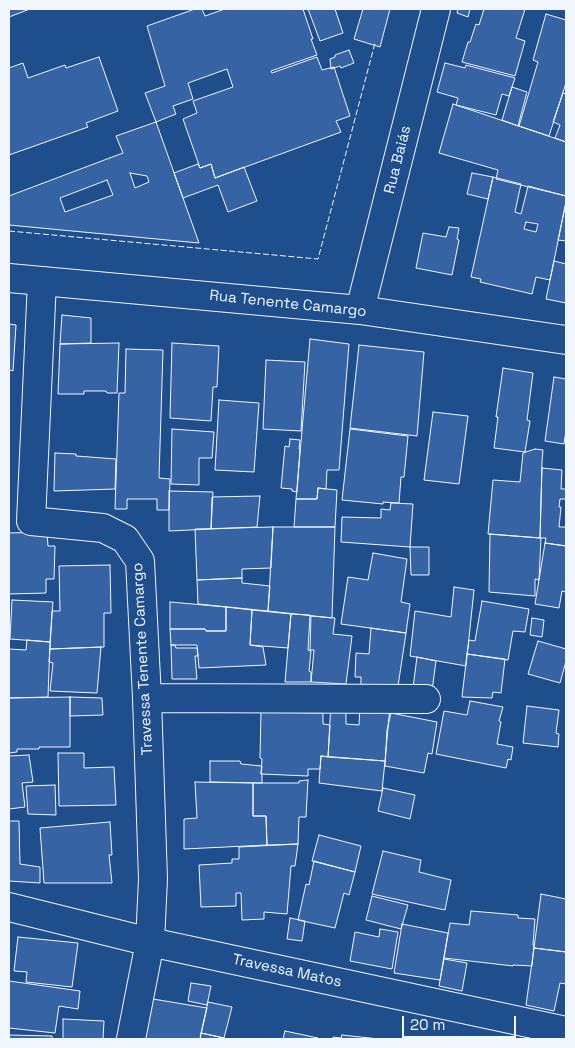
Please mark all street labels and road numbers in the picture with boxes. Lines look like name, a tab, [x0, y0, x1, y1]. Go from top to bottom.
street label: Rua Baiás	[381, 124, 415, 196]
street label: Rua Tenente Camargo	[209, 287, 367, 321]
street label: Travessa Tenente Camargo	[129, 562, 157, 756]
street label: Travessa Matos	[231, 951, 343, 991]

